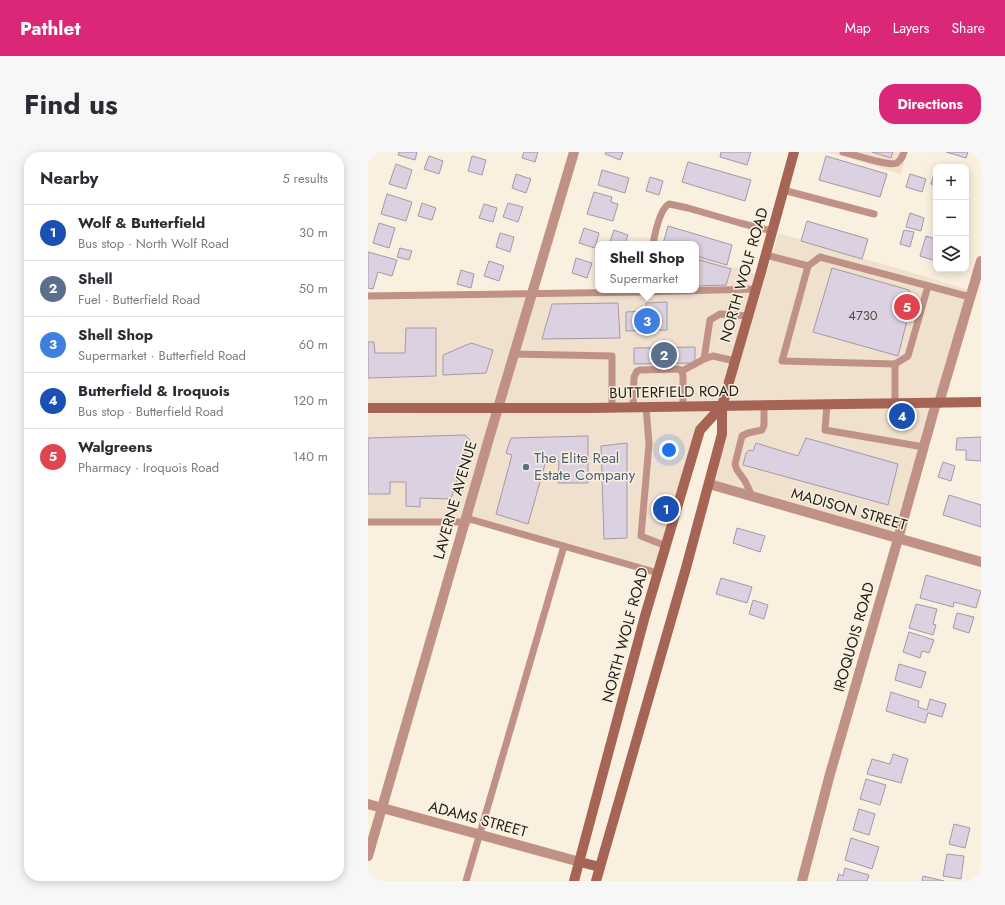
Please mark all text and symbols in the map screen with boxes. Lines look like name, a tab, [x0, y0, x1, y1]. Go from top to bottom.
text: Pathlet	[20, 15, 80, 42]
text: Map	[845, 18, 871, 38]
text: Layers	[893, 18, 929, 38]
text: Share	[951, 18, 985, 38]
text: Find us	[24, 84, 118, 125]
button: Directions	[879, 84, 981, 124]
map controls	[933, 164, 969, 272]
button: +	[933, 164, 969, 200]
text: Nearby	[40, 166, 98, 190]
text: 5 results	[282, 169, 328, 188]
button: −	[933, 200, 969, 236]
street label: NORTH WOLF ROAD	[714, 205, 774, 345]
text: Wolf & Butterfield	[78, 212, 205, 234]
text: 1	[50, 223, 56, 242]
text: 30 m	[299, 223, 328, 242]
text: Bus stop · North Wolf Road	[78, 234, 229, 253]
button: layers	[933, 236, 969, 272]
popup	[595, 241, 699, 293]
text: Shell Shop	[609, 247, 685, 269]
text: Shell	[78, 268, 113, 290]
text: Supermarket	[609, 269, 678, 288]
text: 2	[49, 279, 57, 298]
text: 50 m	[299, 279, 328, 298]
text: Fuel · Butterfield Road	[78, 290, 200, 309]
pin: 5	[894, 292, 920, 322]
pin: 3	[634, 306, 660, 336]
house number: 4730	[848, 306, 878, 325]
text: Shell Shop	[78, 324, 153, 346]
text: 3	[49, 335, 57, 354]
text: 60 m	[299, 335, 328, 354]
pin: 2	[651, 340, 677, 370]
text: Supermarket · Butterfield Road	[78, 346, 246, 365]
text: Butterfield & Iroquois	[78, 380, 230, 402]
street label: BUTTERFIELD ROAD	[609, 380, 739, 404]
text: 4	[48, 391, 58, 410]
text: 120 m	[293, 391, 328, 410]
pin: 4	[889, 401, 915, 431]
text: Bus stop · Butterfield Road	[78, 402, 223, 421]
text: Walgreens	[78, 436, 152, 458]
street label: LAVERNE AVENUE	[428, 438, 482, 562]
your location	[659, 440, 679, 460]
text: 5	[49, 447, 57, 466]
text: 140 m	[293, 447, 328, 466]
place label: The Elite Real Estate Company	[534, 447, 636, 486]
text: Pharmacy · Iroquois Road	[78, 458, 219, 477]
marker: The Elite Real Estate Company	[521, 462, 531, 472]
street label: MADISON STREET	[789, 482, 909, 536]
pin: 1	[653, 494, 679, 524]
street label: NORTH WOLF ROAD	[596, 565, 654, 705]
street label: IROQUOIS ROAD	[828, 580, 880, 694]
street label: ADAMS STREET	[426, 795, 530, 843]

